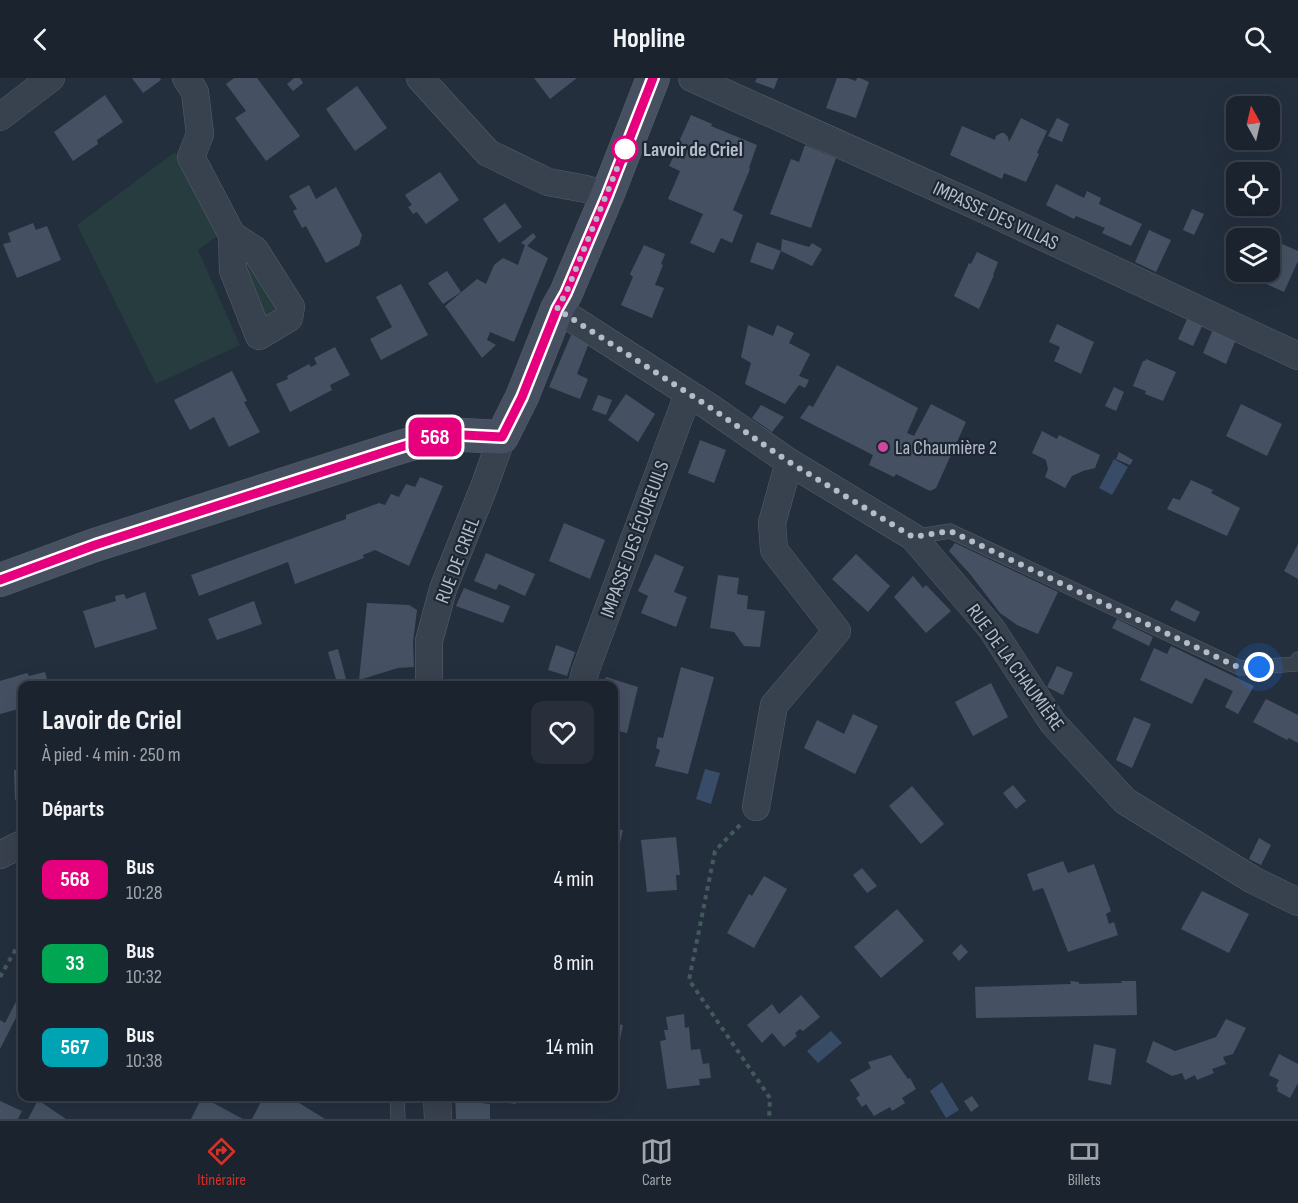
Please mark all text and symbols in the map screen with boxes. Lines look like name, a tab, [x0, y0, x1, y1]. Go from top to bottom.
icon: back	[24, 23, 57, 56]
text: Hopline	[613, 23, 685, 55]
icon: search	[1241, 23, 1274, 56]
north arrow	[1226, 96, 1280, 150]
map controls	[1226, 96, 1280, 282]
marker: Lavoir de Criel	[612, 136, 638, 162]
place label: Lavoir de Criel	[643, 138, 743, 162]
button: locate	[1226, 162, 1280, 216]
street label: IMPASSE DES VILLAS	[929, 176, 1062, 255]
button: layers	[1226, 228, 1280, 282]
line badge: 568	[400, 418, 470, 456]
text: 568	[420, 425, 450, 450]
place label: La Chaumière 2	[895, 436, 997, 460]
marker: La Chaumière 2	[876, 440, 890, 454]
street label: IMPASSE DES ÉCUREUILS	[595, 458, 675, 621]
street label: RUE DE CRIEL	[431, 513, 486, 607]
street label: RUE DE LA CHAUMIÈRE	[961, 600, 1069, 736]
your location	[1244, 652, 1274, 682]
button: heart	[531, 701, 594, 764]
text: Lavoir de Criel	[42, 704, 182, 737]
text: À pied · 4 min · 250 m	[42, 743, 181, 767]
text: Départs	[42, 796, 104, 823]
text: Bus	[126, 854, 155, 881]
text: 4 min	[554, 866, 594, 893]
text: 568	[60, 867, 90, 892]
text: 10:28	[126, 881, 162, 905]
text: Bus	[126, 938, 155, 965]
text: 8 min	[553, 950, 594, 977]
text: 33	[66, 951, 84, 976]
text: 10:32	[126, 965, 162, 989]
text: Bus	[126, 1022, 155, 1049]
text: 14 min	[546, 1034, 594, 1061]
text: 567	[61, 1035, 89, 1060]
text: 10:38	[126, 1049, 163, 1073]
tab: Itinéraire	[197, 1135, 246, 1190]
tab: Carte	[640, 1135, 673, 1190]
tab: Billets	[1068, 1135, 1101, 1190]

